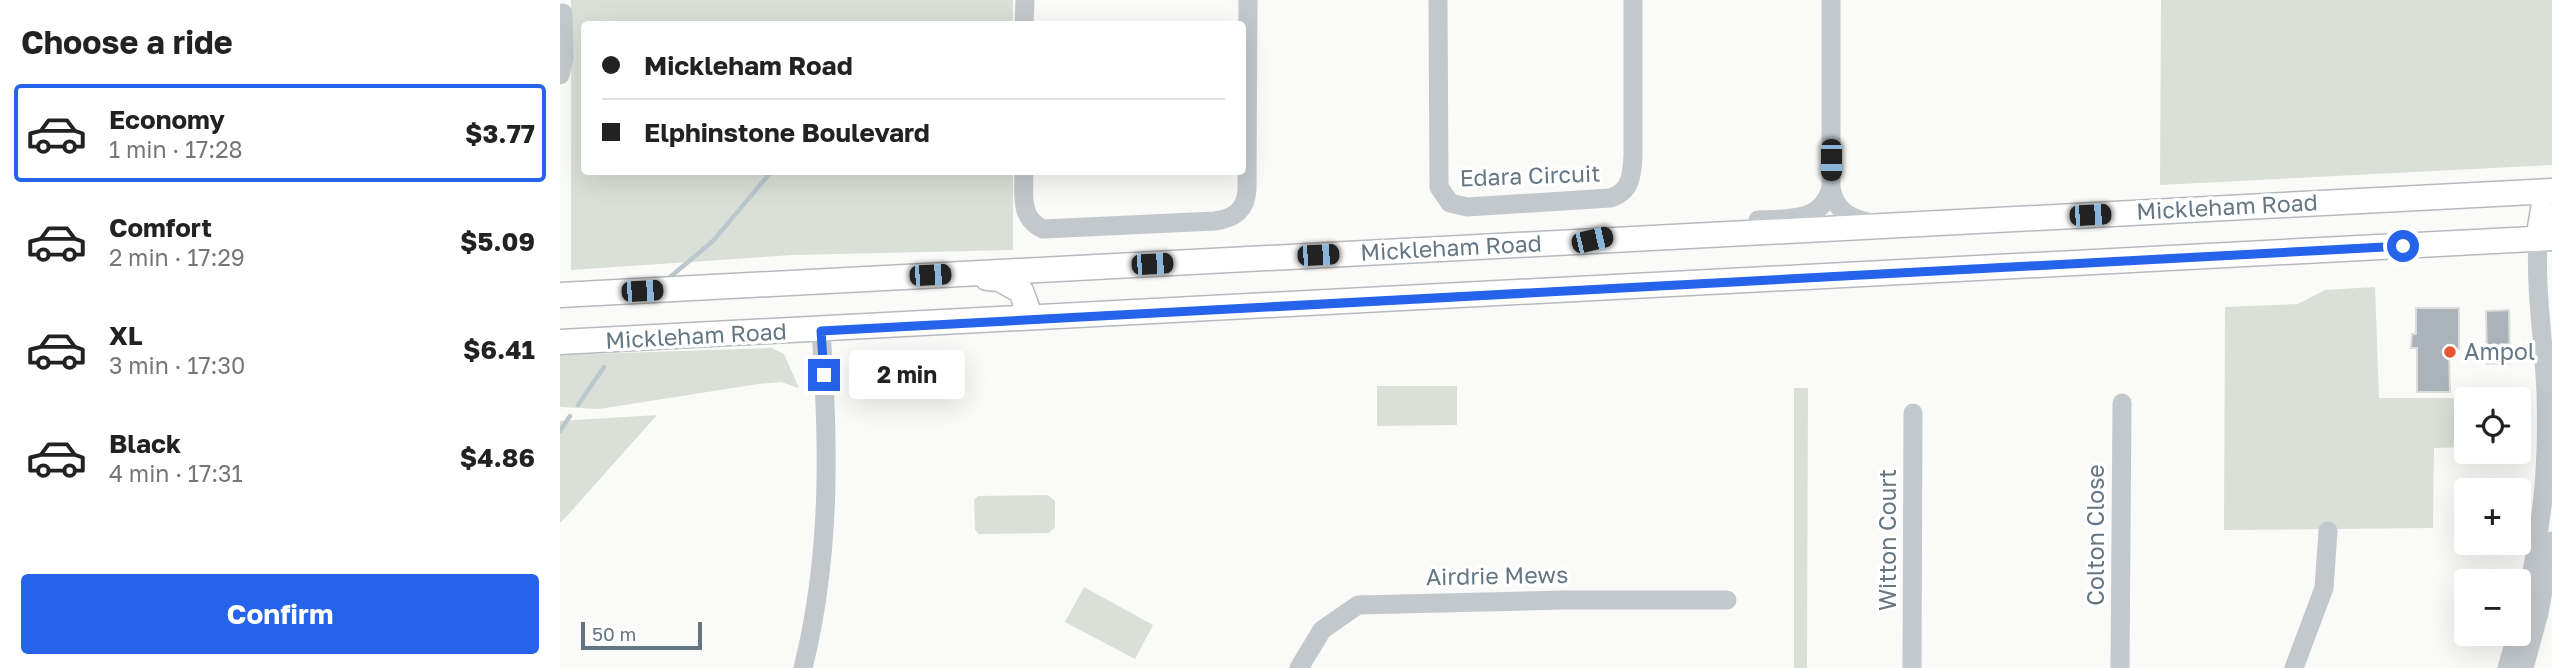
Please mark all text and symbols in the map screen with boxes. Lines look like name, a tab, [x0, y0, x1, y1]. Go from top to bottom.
text: Choose a ride	[21, 23, 233, 61]
text: Mickleham Road	[644, 50, 853, 81]
icon: car	[25, 102, 88, 165]
text: Economy	[109, 104, 225, 135]
text: Elphinstone Boulevard	[644, 117, 930, 148]
text: $3.77	[465, 118, 535, 149]
text: 1 min · 17:28	[109, 135, 243, 163]
car	[1821, 139, 1842, 181]
street label: Edara Circuit	[1459, 159, 1601, 191]
street label: Mickleham Road	[2136, 187, 2318, 225]
car	[2069, 203, 2112, 227]
icon: car	[25, 210, 88, 273]
text: Comfort	[109, 212, 212, 243]
car	[1570, 225, 1615, 255]
text: $5.09	[460, 226, 535, 257]
street label: Mickleham Road	[1360, 228, 1542, 266]
route start	[2387, 230, 2419, 262]
text: 2 min · 17:29	[109, 243, 245, 271]
car	[1297, 243, 1340, 267]
car	[1131, 252, 1174, 276]
car	[909, 263, 952, 287]
car	[621, 279, 664, 303]
street label: Mickleham Road	[605, 316, 787, 354]
icon: car	[25, 318, 88, 381]
text: XL	[109, 320, 143, 351]
text: $6.41	[463, 334, 535, 365]
place label: Ampol	[2464, 337, 2535, 365]
marker: Ampol	[2442, 344, 2458, 360]
callout: 2 min	[848, 350, 964, 400]
text: 3 min · 17:30	[109, 351, 245, 379]
route end	[808, 359, 840, 391]
text: 2 min	[877, 360, 937, 388]
map controls	[2454, 387, 2531, 646]
button: locate	[2454, 387, 2531, 464]
icon: car	[25, 426, 88, 489]
text: Black	[109, 428, 181, 459]
text: $4.86	[460, 442, 535, 473]
text: 4 min · 17:31	[109, 459, 243, 487]
street label: Colton Close	[2081, 464, 2109, 606]
street label: Witton Court	[1873, 469, 1901, 611]
button: +	[2454, 478, 2531, 555]
street label: Airdrie Mews	[1426, 560, 1568, 590]
button: −	[2454, 569, 2531, 646]
button: Confirm	[21, 574, 539, 654]
scale bar	[581, 619, 702, 651]
text: 50 m	[592, 622, 636, 645]

